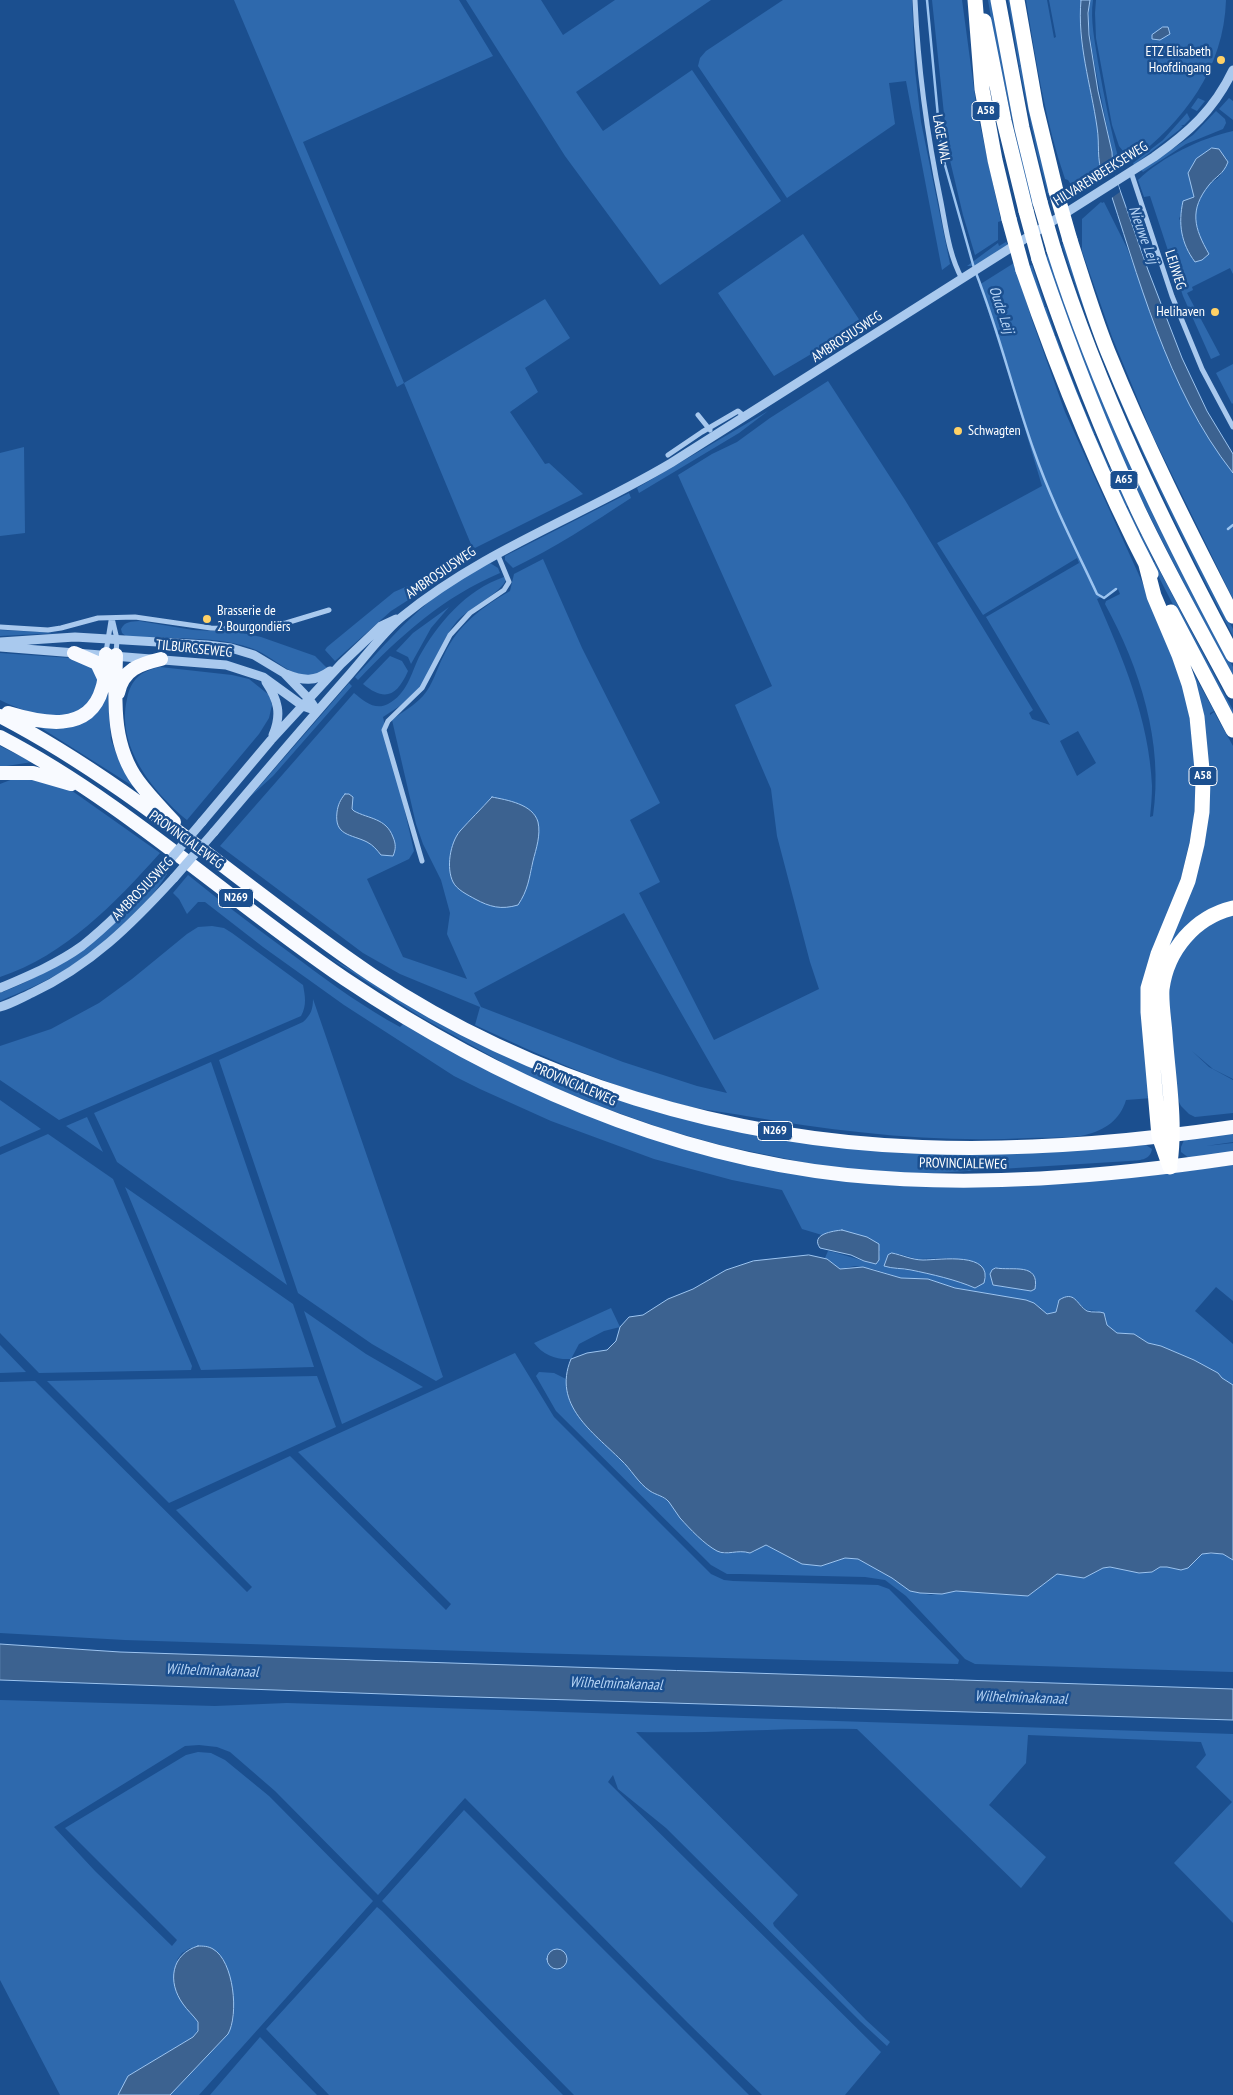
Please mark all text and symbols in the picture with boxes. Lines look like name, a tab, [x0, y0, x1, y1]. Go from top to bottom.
place label: ETZ Elisabeth Hoofdingang	[1146, 44, 1211, 76]
marker: ETZ Elisabeth Hoofdingang	[1215, 54, 1227, 66]
road number: A58	[972, 102, 1000, 120]
street label: LAGE WAL	[928, 113, 954, 165]
street label: HILVARENBEEKSEWEG	[1051, 138, 1151, 210]
water label: Nieuwe Leij	[1124, 204, 1162, 266]
street label: LEIJWEG	[1161, 248, 1189, 292]
water label: Oude Leij	[985, 284, 1017, 336]
place label: Helihaven	[1156, 304, 1205, 320]
marker: Helihaven	[1209, 306, 1221, 318]
street label: AMBROSIUSWEG	[808, 308, 886, 366]
place label: Schwagten	[968, 423, 1021, 439]
marker: Schwagten	[952, 425, 964, 437]
road number: A65	[1110, 470, 1138, 490]
street label: AMBROSIUSWEG	[403, 543, 479, 603]
place label: Brasserie de 2 Bourgondiërs	[217, 603, 291, 636]
marker: Brasserie de 2 Bourgondiërs	[201, 613, 213, 625]
street label: TILBURGSEWEG	[155, 637, 233, 661]
road number: A58	[1189, 766, 1217, 786]
street label: PROVINCIALEWEG	[146, 807, 226, 873]
street label: AMBROSIUSWEG	[109, 854, 177, 924]
road number: N269	[218, 888, 254, 908]
street label: PROVINCIALEWEG	[531, 1060, 619, 1110]
road number: N269	[758, 1122, 792, 1140]
street label: PROVINCIALEWEG	[919, 1155, 1007, 1173]
water label: Wilhelminakanaal	[165, 1660, 259, 1682]
water label: Wilhelminakanaal	[569, 1673, 663, 1695]
water label: Wilhelminakanaal	[974, 1687, 1068, 1709]

